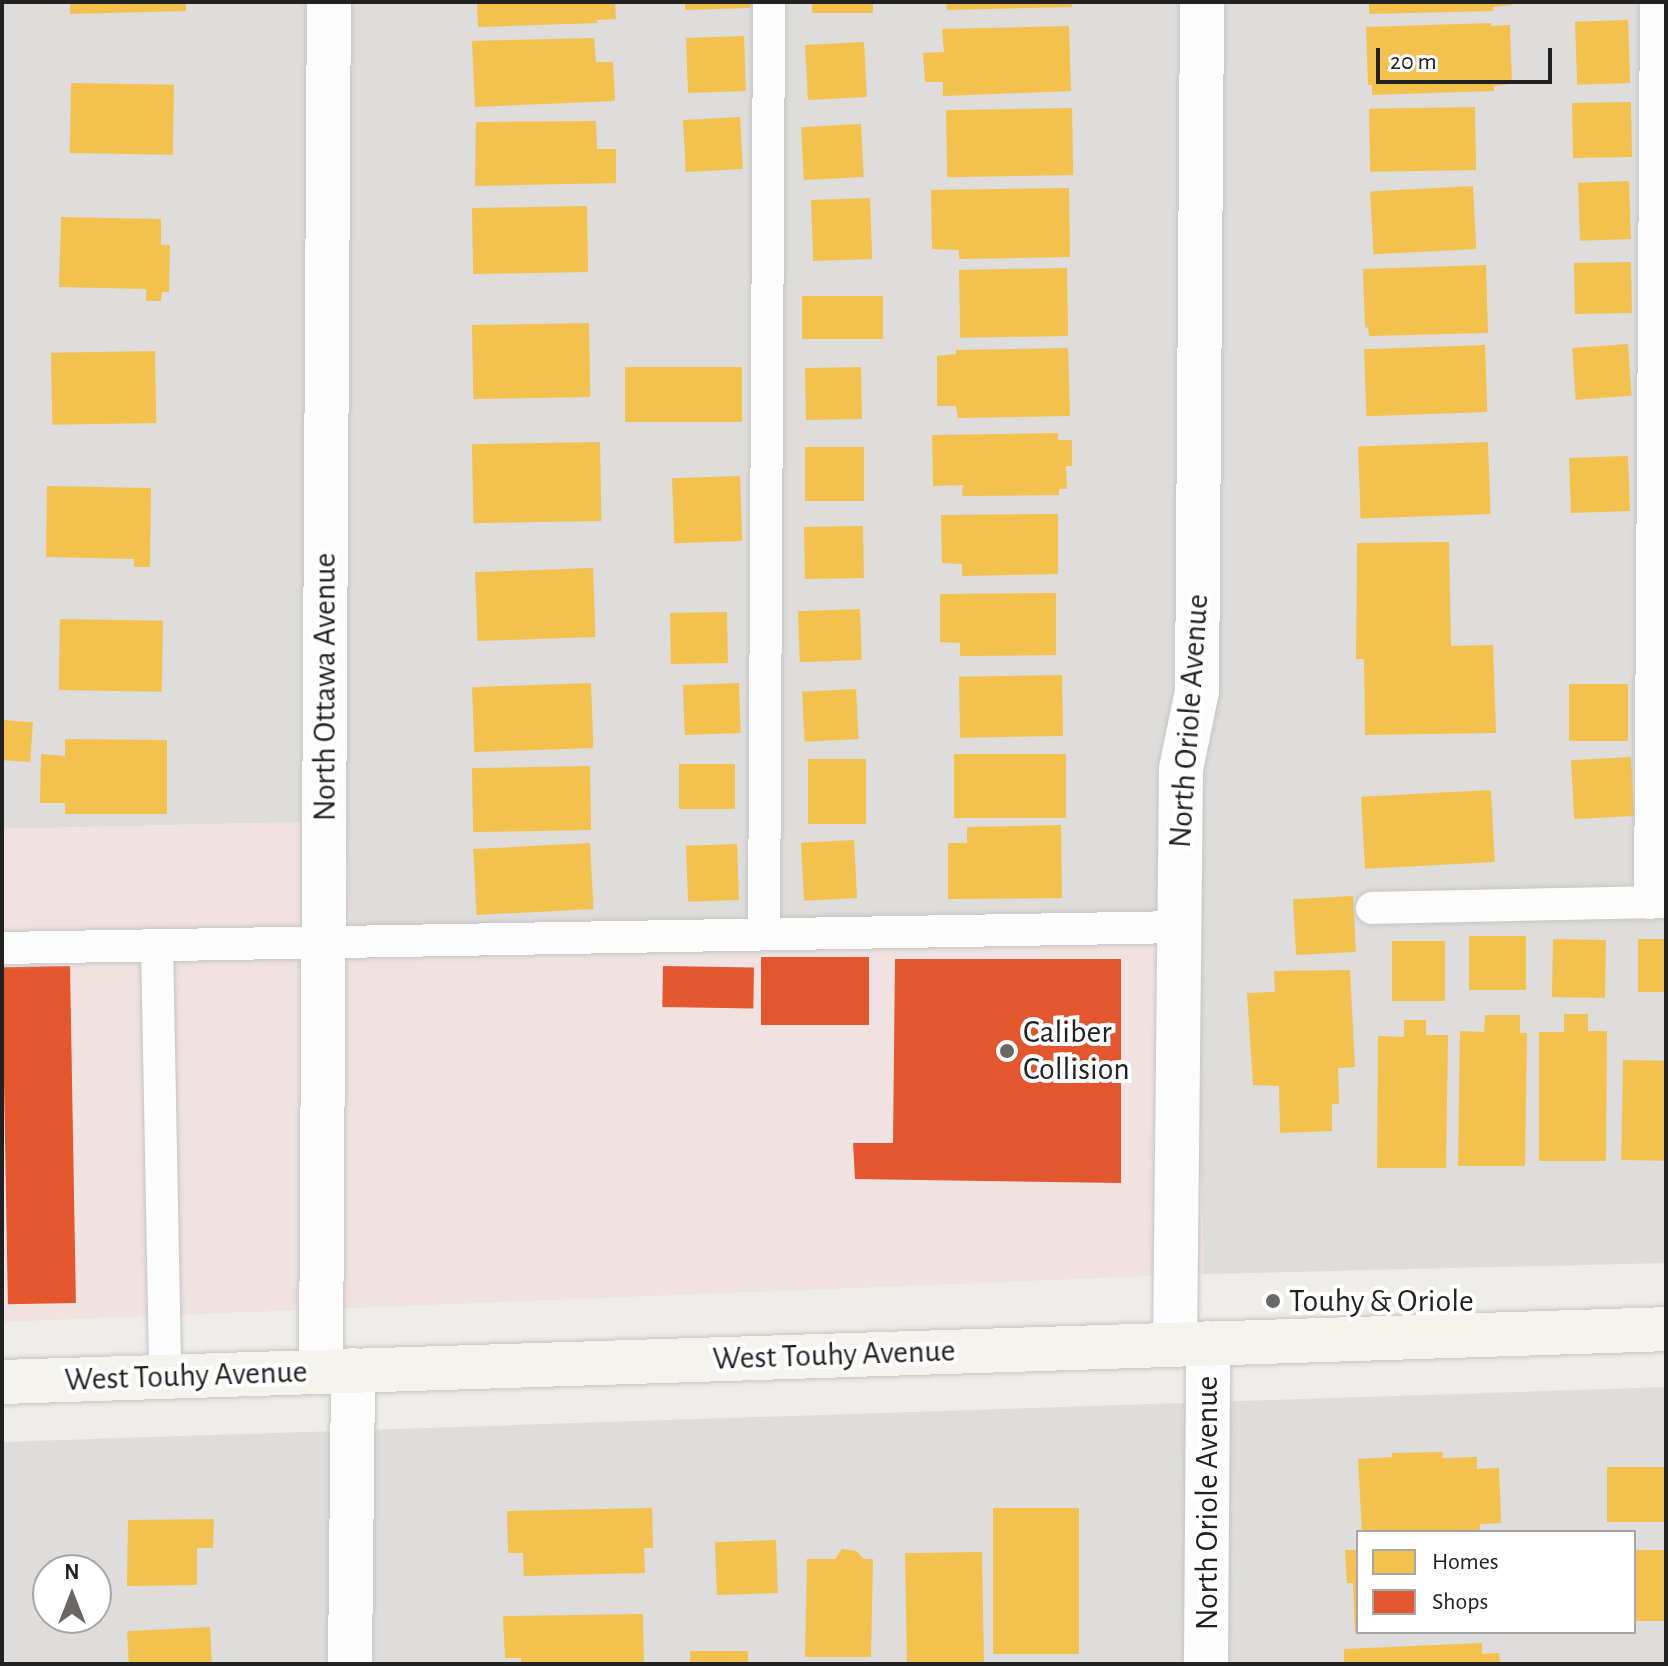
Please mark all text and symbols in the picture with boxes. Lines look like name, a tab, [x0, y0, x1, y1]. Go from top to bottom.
scale bar	[1380, 32, 1556, 82]
text: 20 m	[1390, 50, 1437, 74]
street label: North Ottawa Avenue	[306, 553, 344, 821]
street label: North Oriole Avenue	[1161, 593, 1217, 849]
place label: Caliber Collision	[1023, 1014, 1130, 1089]
marker: Caliber Collision	[998, 1042, 1016, 1060]
place label: Touhy & Oriole	[1289, 1282, 1474, 1320]
marker: Touhy & Oriole	[1264, 1292, 1282, 1310]
street label: West Touhy Avenue	[712, 1332, 956, 1378]
street label: West Touhy Avenue	[64, 1353, 308, 1399]
street label: North Oriole Avenue	[1188, 1376, 1226, 1630]
legend	[1356, 1530, 1636, 1634]
text: Homes	[1432, 1550, 1499, 1574]
north arrow	[32, 1554, 112, 1634]
text: N	[64, 1561, 80, 1583]
text: Shops	[1432, 1590, 1488, 1614]

